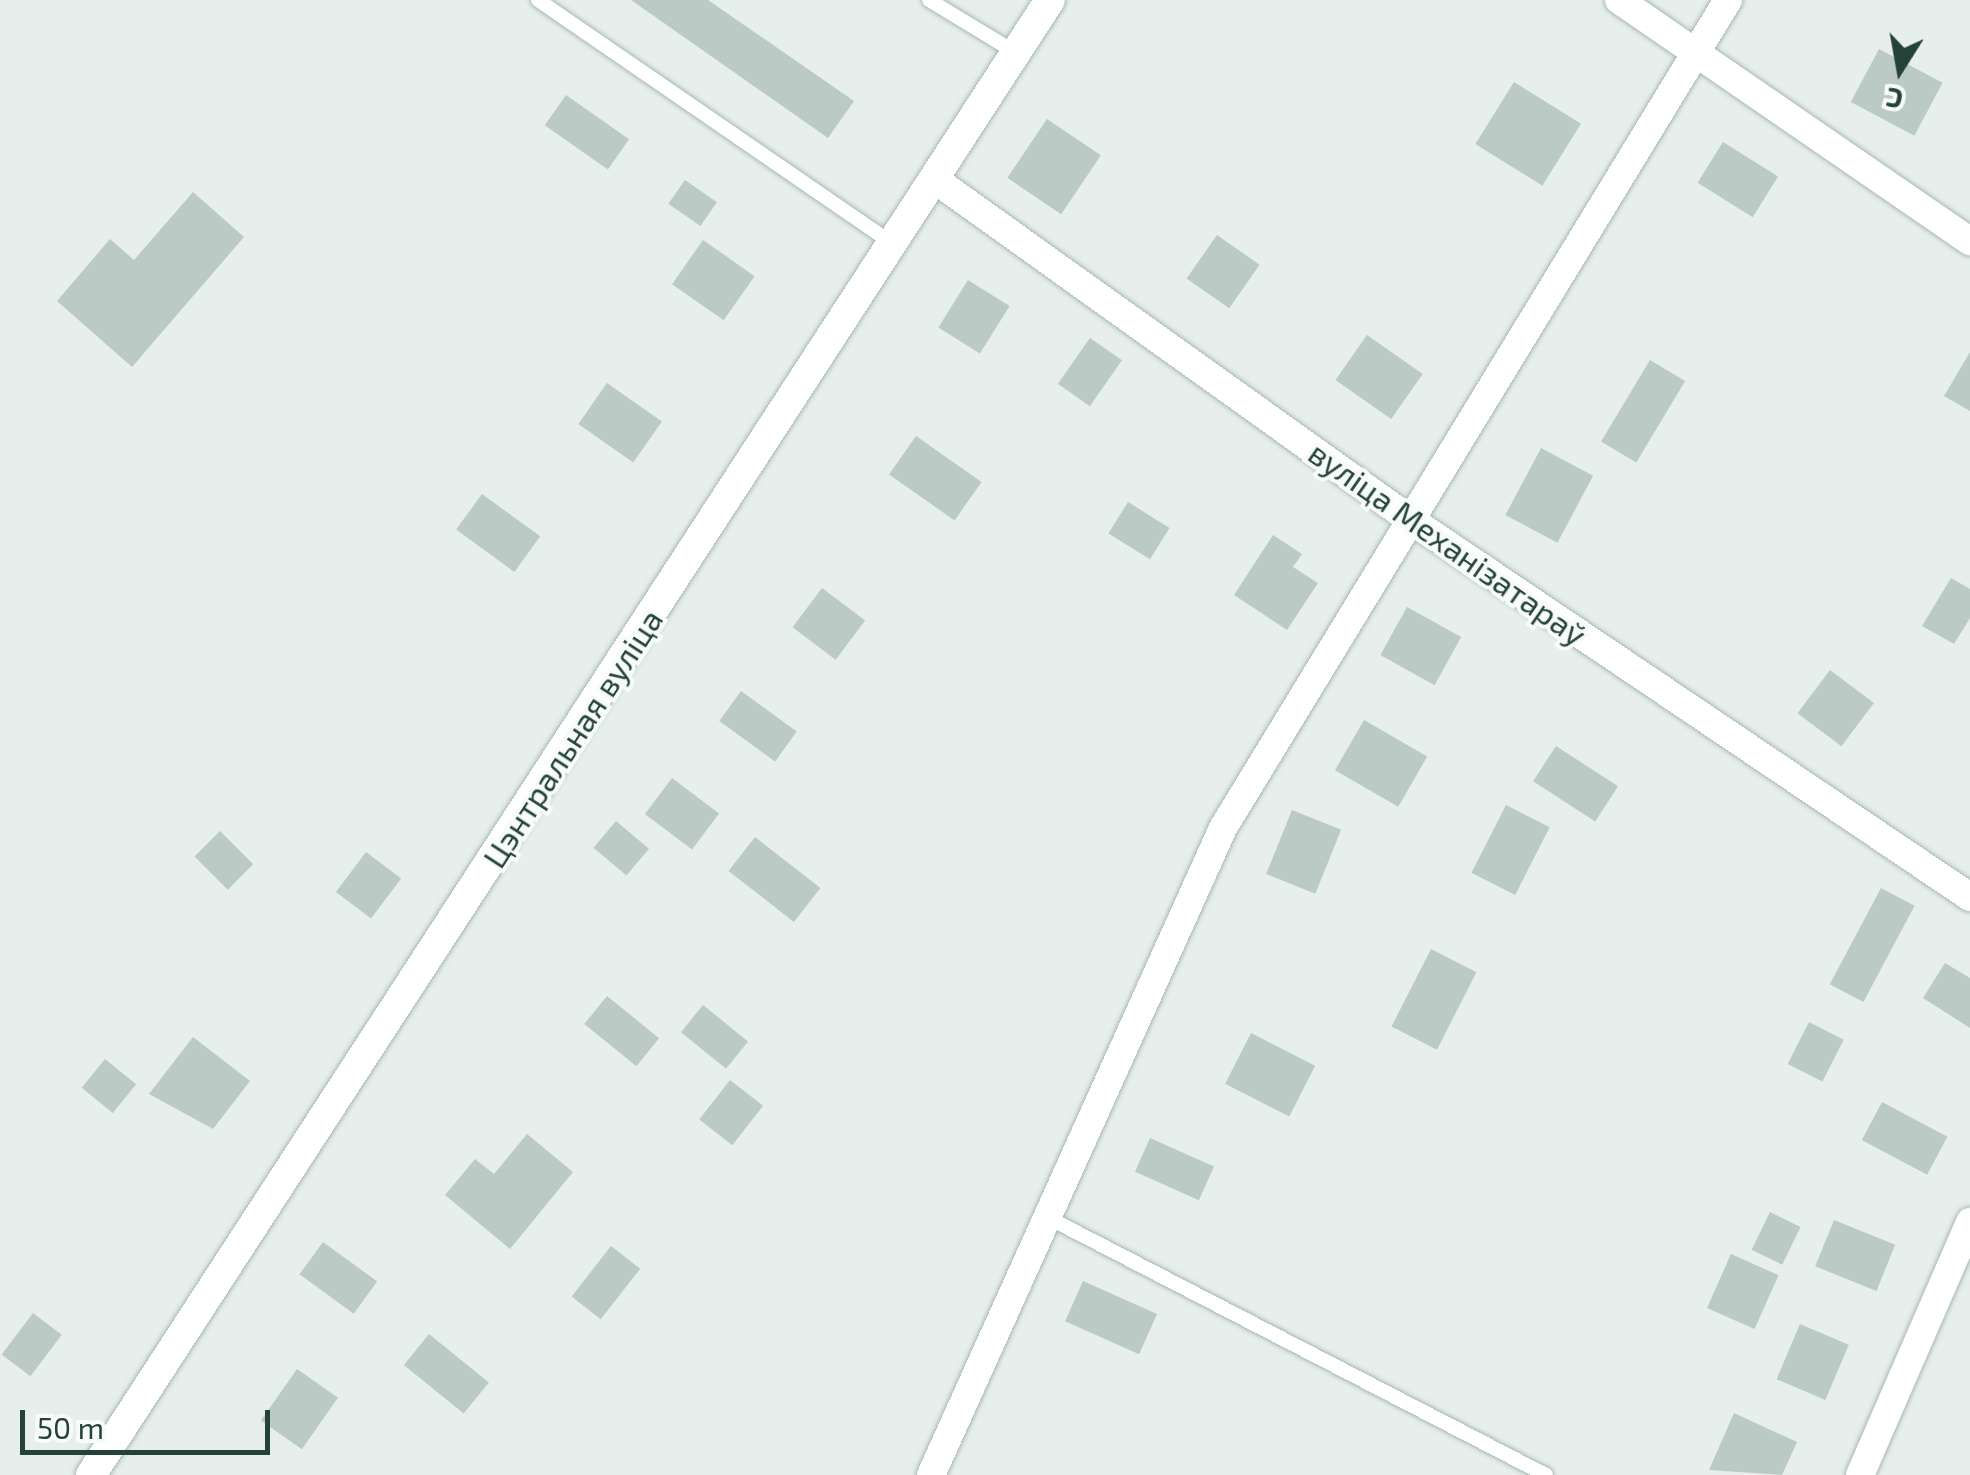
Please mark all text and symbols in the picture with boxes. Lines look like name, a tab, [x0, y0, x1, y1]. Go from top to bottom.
north arrow	[1850, 20, 1950, 120]
text: С	[1883, 81, 1906, 118]
street label: вуліца Механізатараў	[1302, 433, 1594, 653]
street label: Цэнтральная вуліца	[474, 602, 670, 874]
scale bar	[25, 1390, 275, 1452]
text: 50 m	[37, 1409, 104, 1445]

